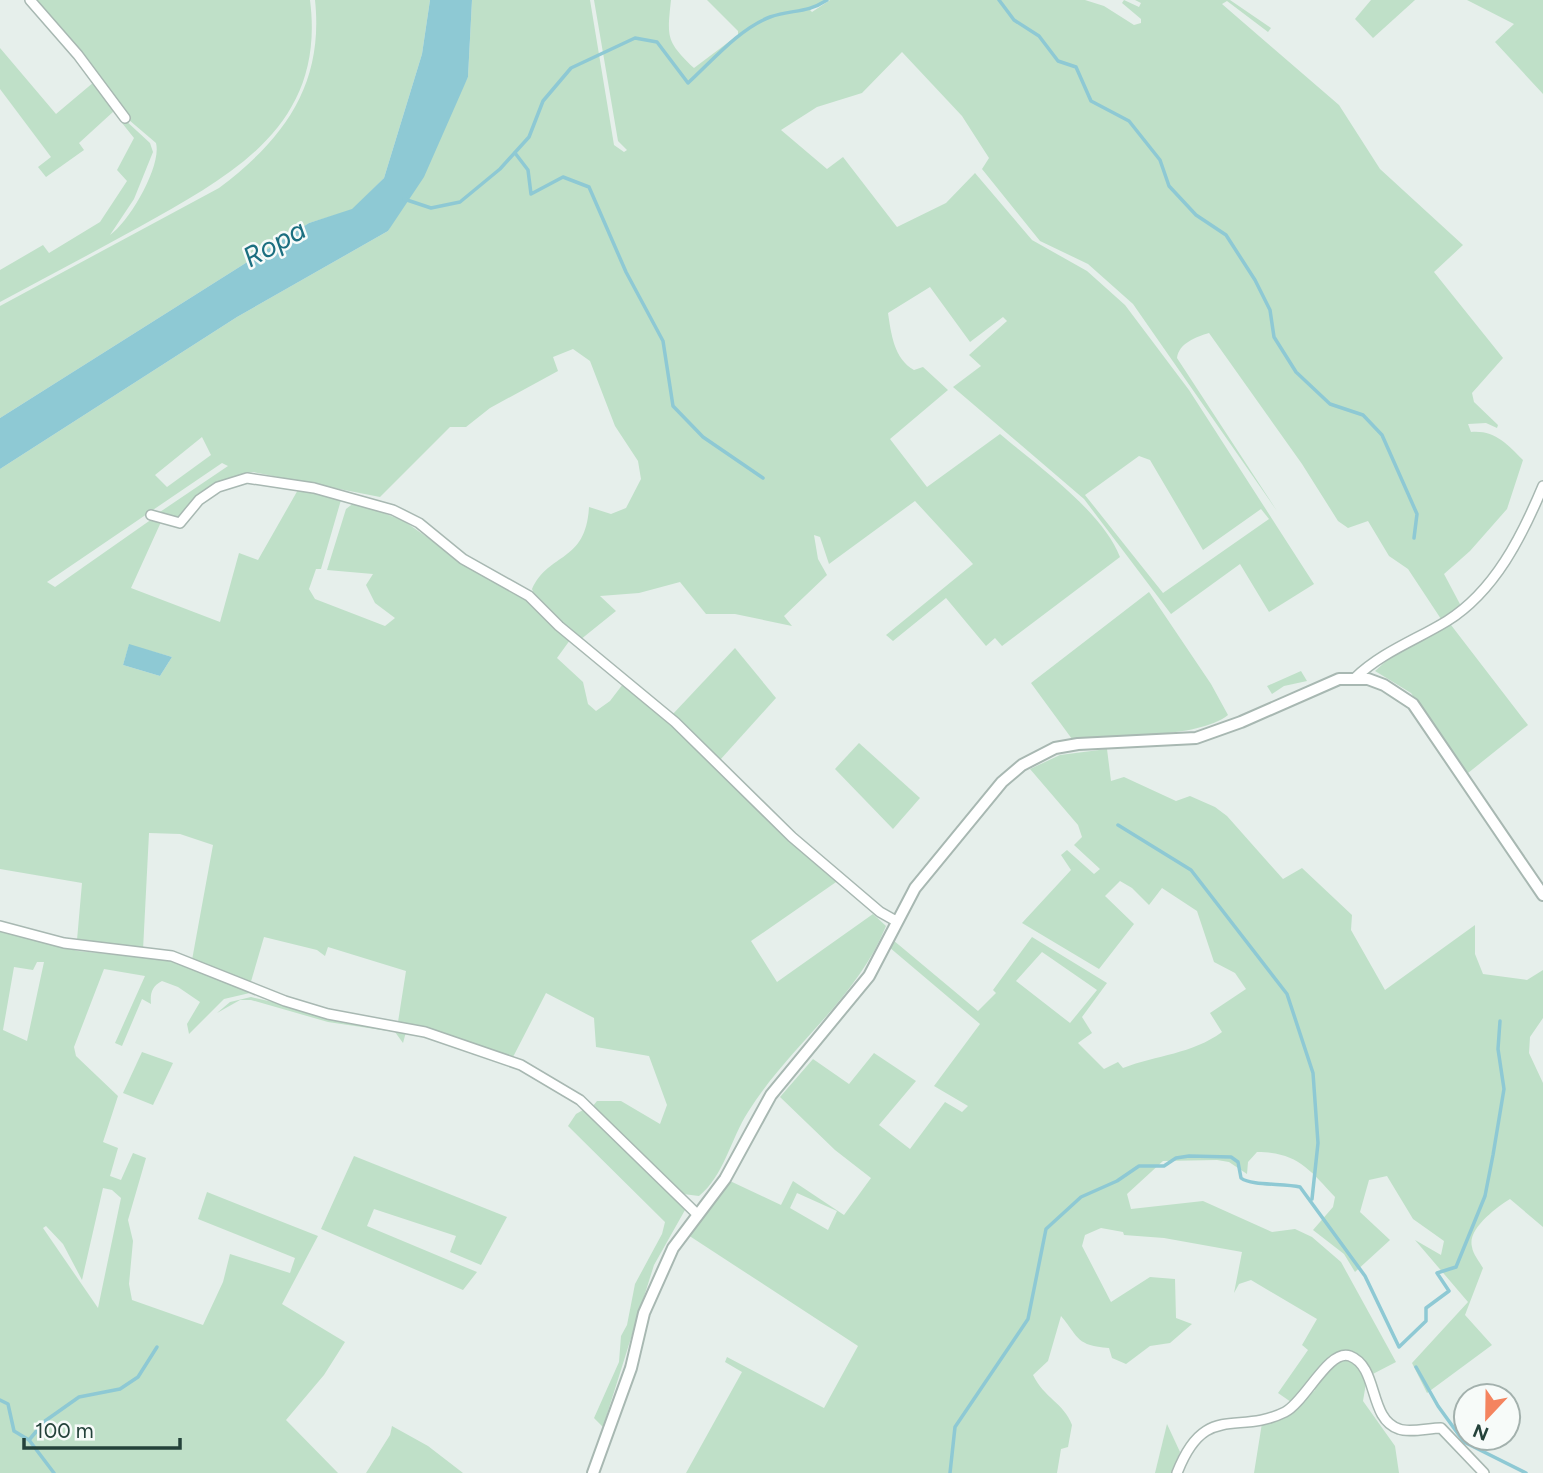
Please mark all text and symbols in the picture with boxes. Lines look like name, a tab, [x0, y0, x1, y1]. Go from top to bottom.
water label: Ropa	[237, 212, 311, 274]
north arrow	[1452, 1382, 1522, 1452]
scale bar	[24, 1406, 180, 1450]
text: 100 m	[35, 1418, 94, 1443]
text: N	[1470, 1419, 1492, 1446]

